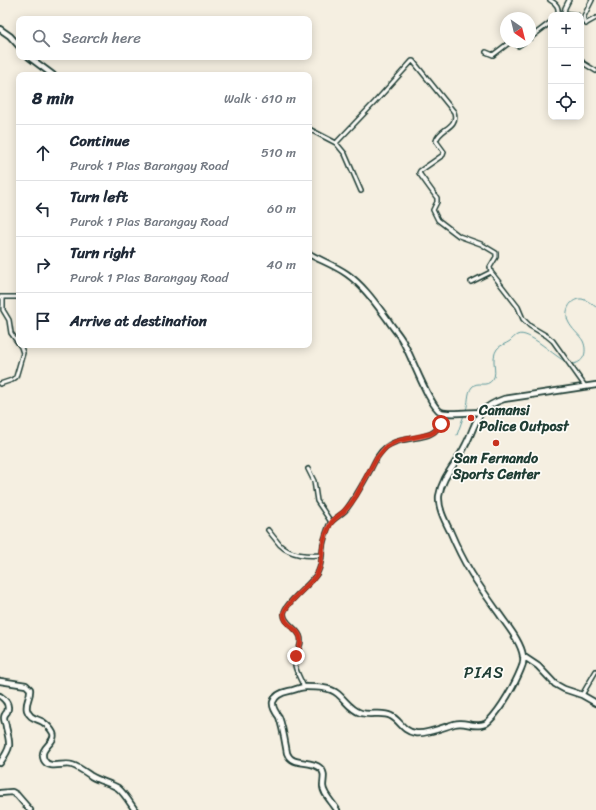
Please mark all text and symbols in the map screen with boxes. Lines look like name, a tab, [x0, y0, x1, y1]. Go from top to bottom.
north arrow	[500, 12, 536, 48]
map controls	[548, 12, 584, 120]
button: +	[548, 12, 584, 48]
search box	[16, 16, 312, 60]
text: Search here	[62, 25, 141, 51]
icon: search	[30, 27, 52, 49]
button: −	[548, 48, 584, 84]
text: 8 min	[32, 83, 74, 113]
button: locate	[548, 84, 584, 120]
text: Walk · 610 m	[224, 87, 296, 110]
text: Continue	[70, 128, 130, 154]
text: 510 m	[261, 141, 296, 164]
icon: ahead	[32, 142, 54, 164]
text: Purok 1 Pias Barangay Road	[70, 154, 228, 177]
text: Turn left	[70, 184, 128, 210]
text: 60 m	[267, 197, 296, 220]
icon: left	[32, 198, 54, 220]
text: Purok 1 Pias Barangay Road	[70, 210, 228, 233]
text: Turn right	[70, 240, 135, 266]
text: 40 m	[266, 253, 296, 276]
icon: right	[32, 254, 54, 276]
text: Purok 1 Pias Barangay Road	[70, 266, 228, 289]
text: Arrive at destination	[70, 308, 207, 334]
icon: arrive	[32, 310, 54, 332]
place label: Camansi Police Outpost	[478, 398, 570, 439]
marker: Camansi Police Outpost	[466, 413, 476, 423]
route start	[432, 415, 450, 433]
marker: San Fernando Sports Center	[491, 438, 501, 448]
place label: San Fernando Sports Center	[452, 446, 540, 487]
route end	[287, 647, 305, 665]
district label: PIAS	[464, 658, 504, 687]

